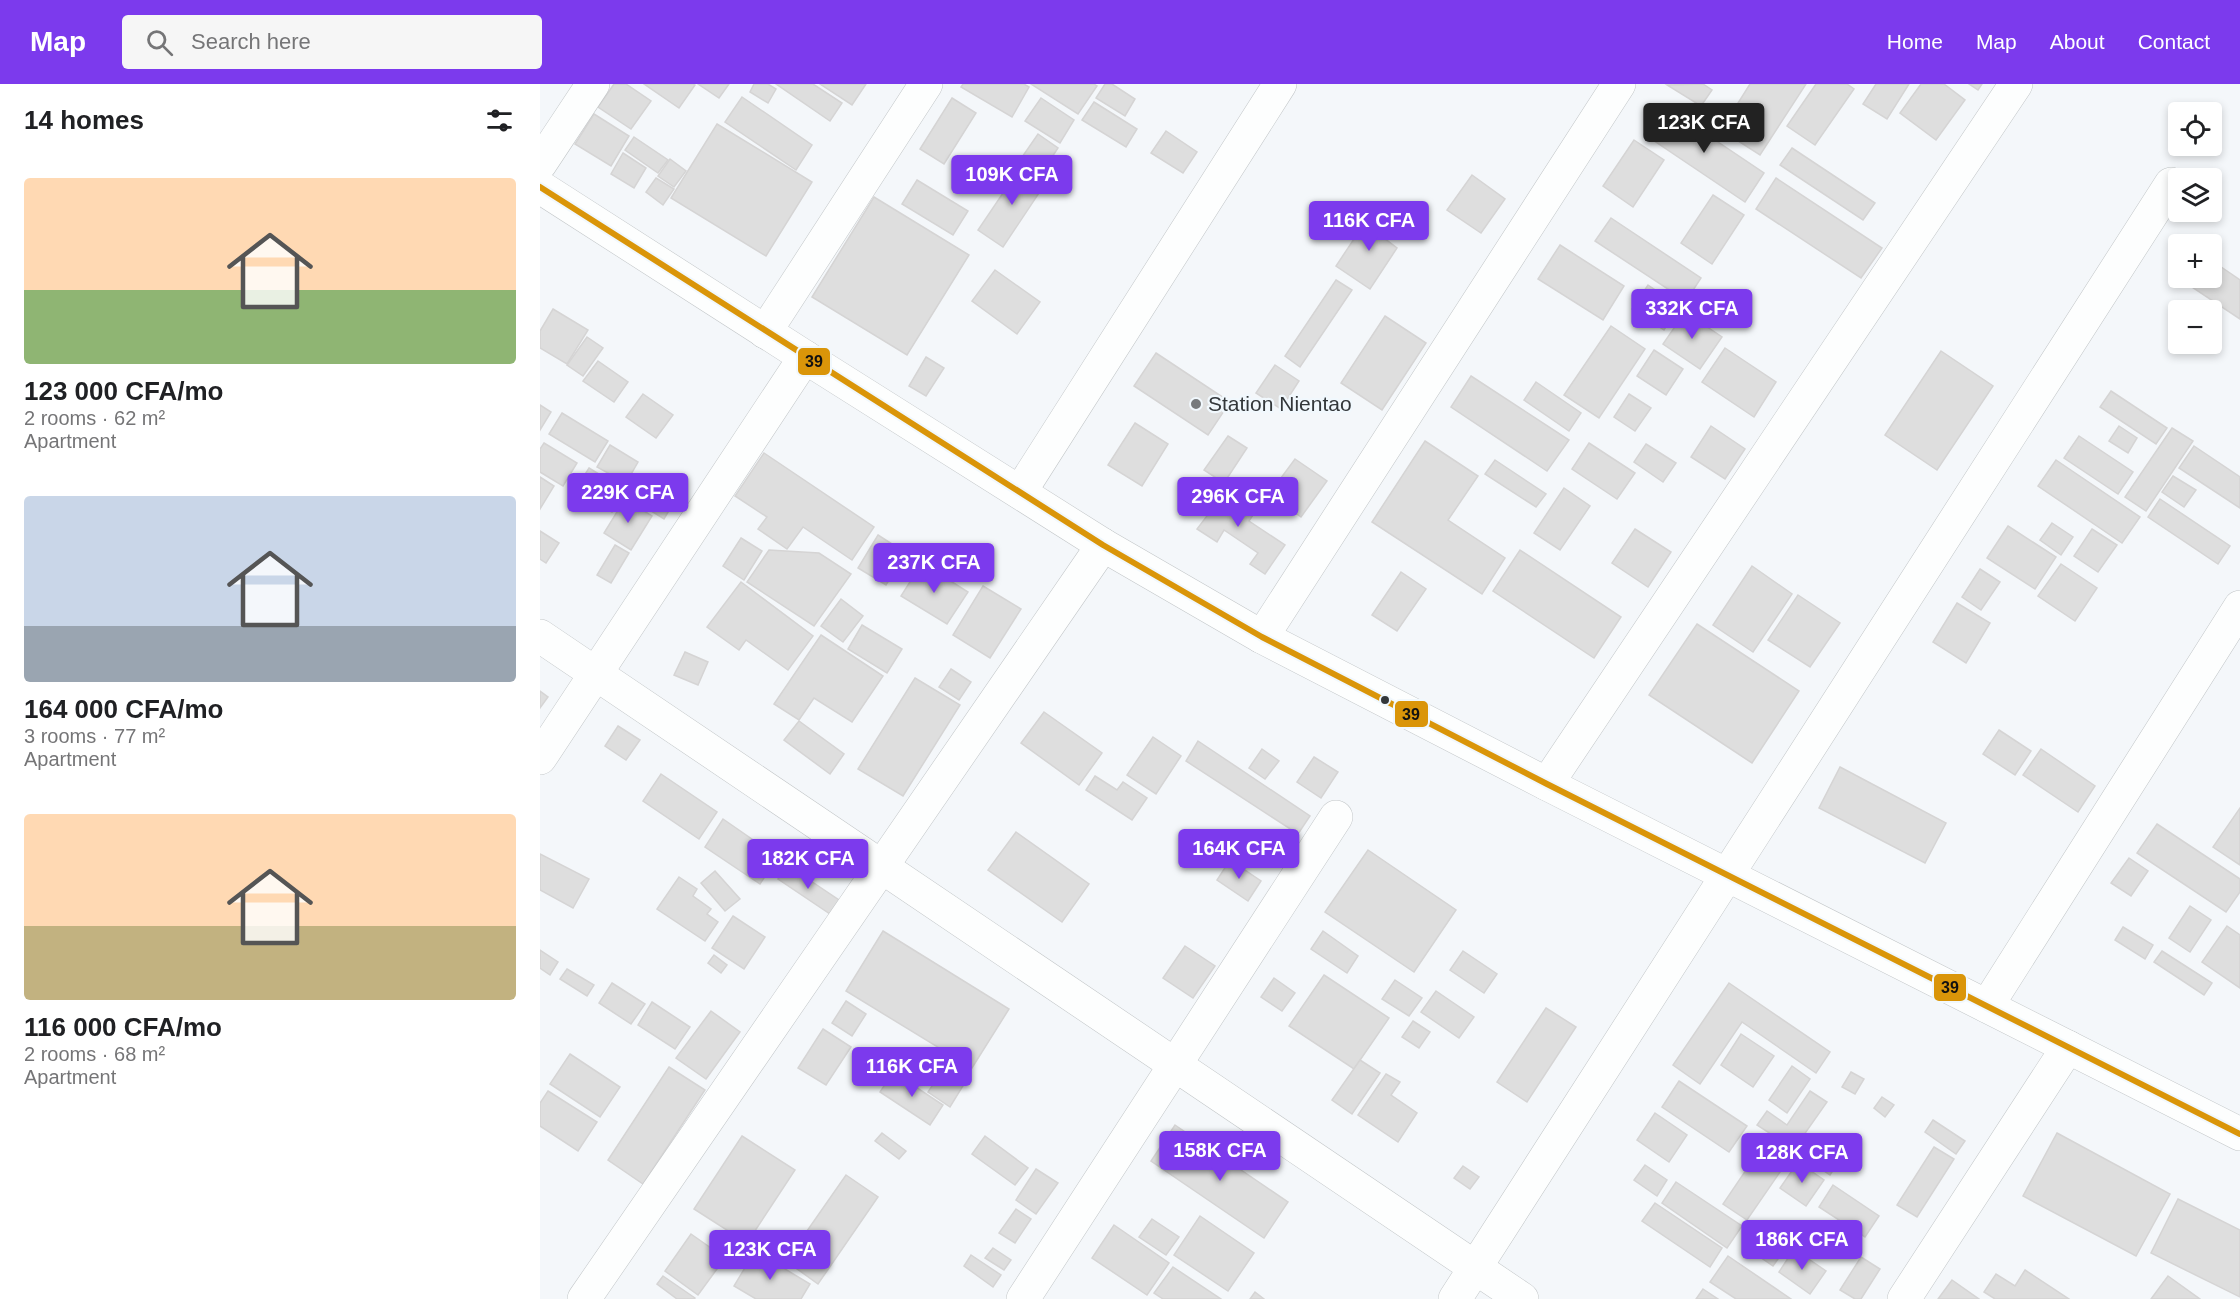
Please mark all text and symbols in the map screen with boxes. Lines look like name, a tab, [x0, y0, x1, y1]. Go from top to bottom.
search box	[122, 15, 542, 69]
text: Map	[30, 26, 86, 57]
icon: search	[143, 26, 176, 59]
text: Search here	[191, 29, 311, 54]
text: Home	[1887, 30, 1943, 53]
text: Map	[1976, 30, 2017, 53]
text: About	[2050, 30, 2105, 53]
text: Contact	[2138, 30, 2210, 53]
map controls	[2168, 102, 2222, 354]
button: locate	[2168, 102, 2222, 156]
pin: 123K CFA	[1642, 103, 1766, 154]
icon: filters	[483, 104, 516, 137]
text: 14 homes	[24, 105, 144, 135]
text: 123K CFA	[1657, 111, 1751, 133]
pin: 109K CFA	[950, 155, 1074, 206]
text: 109K CFA	[965, 163, 1059, 185]
button: layers	[2168, 168, 2222, 222]
pin: 116K CFA	[1307, 201, 1431, 252]
text: 116K CFA	[1323, 209, 1415, 231]
icon: home	[216, 217, 324, 325]
button: +	[2168, 234, 2222, 288]
pin: 332K CFA	[1630, 289, 1754, 340]
text: 332K CFA	[1645, 297, 1739, 319]
button: −	[2168, 300, 2222, 354]
line badge: 39	[797, 347, 831, 376]
text: 39	[805, 353, 823, 370]
text: 123 000 CFA/mo	[24, 376, 223, 406]
place label: Station Nientao	[1208, 392, 1352, 415]
marker: Station Nientao	[1189, 397, 1203, 411]
text: 2 rooms · 62 m²	[24, 407, 165, 429]
text: Apartment	[24, 430, 116, 452]
pin: 229K CFA	[566, 473, 690, 524]
pin: 296K CFA	[1176, 477, 1300, 528]
text: 229K CFA	[581, 481, 675, 503]
text: 296K CFA	[1191, 485, 1285, 507]
icon: home	[216, 535, 324, 643]
pin: 237K CFA	[872, 543, 996, 594]
text: 237K CFA	[887, 551, 981, 573]
text: 164 000 CFA/mo	[24, 694, 223, 724]
unlabelled marker	[1379, 694, 1391, 706]
line badge: 39	[1394, 700, 1429, 728]
text: 39	[1402, 706, 1420, 723]
text: 3 rooms · 77 m²	[24, 725, 165, 747]
text: Apartment	[24, 748, 116, 770]
pin: 164K CFA	[1177, 829, 1301, 880]
text: 164K CFA	[1192, 837, 1286, 859]
pin: 182K CFA	[746, 839, 870, 890]
text: 182K CFA	[761, 847, 855, 869]
icon: home	[216, 853, 324, 961]
line badge: 39	[1933, 973, 1967, 1002]
text: 39	[1941, 979, 1959, 996]
text: 116 000 CFA/mo	[24, 1012, 222, 1042]
text: 2 rooms · 68 m²	[24, 1043, 165, 1065]
pin: 116K CFA	[850, 1047, 974, 1098]
text: 116K CFA	[866, 1055, 958, 1077]
text: Apartment	[24, 1066, 116, 1088]
pin: 158K CFA	[1158, 1131, 1282, 1182]
pin: 128K CFA	[1740, 1133, 1864, 1184]
text: 158K CFA	[1173, 1139, 1267, 1161]
text: 128K CFA	[1755, 1141, 1849, 1163]
pin: 186K CFA	[1740, 1220, 1864, 1271]
text: 186K CFA	[1755, 1228, 1849, 1250]
pin: 123K CFA	[708, 1230, 832, 1281]
text: 123K CFA	[723, 1238, 817, 1260]

